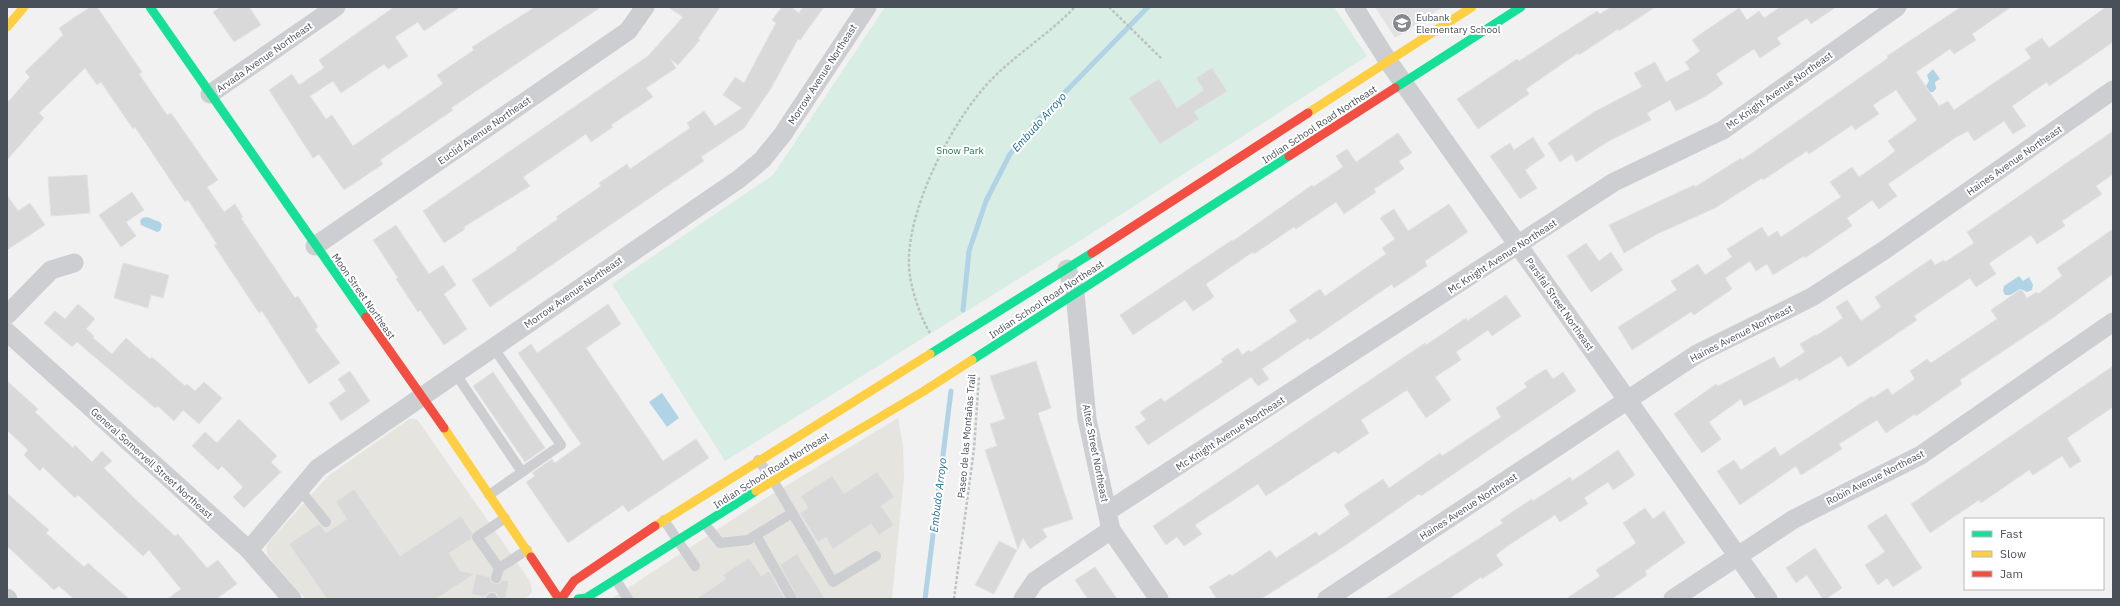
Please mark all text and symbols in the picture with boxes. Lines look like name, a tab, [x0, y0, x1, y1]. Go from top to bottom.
place label: Eubank Elementary School	[1416, 11, 1501, 36]
school or university icon: Eubank Elementary School	[1391, 12, 1413, 34]
street label: Arvada Avenue Northeast	[214, 19, 315, 96]
street label: Morrow Avenue Northeast	[785, 21, 860, 127]
street label: Mc Knight Avenue Northeast	[1723, 48, 1836, 132]
street label: Indian School Road Northeast	[1259, 82, 1380, 166]
water label: Embudo Arroyo	[1009, 89, 1069, 155]
street label: Euclid Avenue Northeast	[435, 93, 534, 167]
street label: Haines Avenue Northeast	[1964, 122, 2065, 198]
park label: Snow Park	[936, 144, 984, 157]
street label: Mc Knight Avenue Northeast	[1445, 216, 1560, 297]
street label: Moon Street Northeast	[329, 251, 398, 342]
street label: Morrow Avenue Northeast	[522, 253, 625, 331]
street label: Parsifal Street Northeast	[1523, 255, 1597, 354]
street label: Indian School Road Northeast	[986, 257, 1107, 341]
street label: Haines Avenue Northeast	[1688, 302, 1795, 365]
street label: Paseo de las Montañas Trail	[955, 373, 978, 499]
street label: Mc Knight Avenue Northeast	[1173, 393, 1288, 474]
street label: Altez Street Northeast	[1080, 403, 1111, 504]
street label: General Somervell Street Northeast	[88, 405, 216, 522]
street label: Indian School Road Northeast	[711, 429, 832, 512]
street label: Robin Avenue Northeast	[1824, 447, 1927, 508]
water label: Embudo Arroyo	[926, 457, 950, 533]
street label: Haines Avenue Northeast	[1417, 470, 1520, 543]
legend	[1964, 518, 2104, 590]
text: Fast	[2000, 526, 2023, 541]
text: Slow	[2000, 546, 2026, 561]
text: Jam	[2000, 566, 2023, 581]

